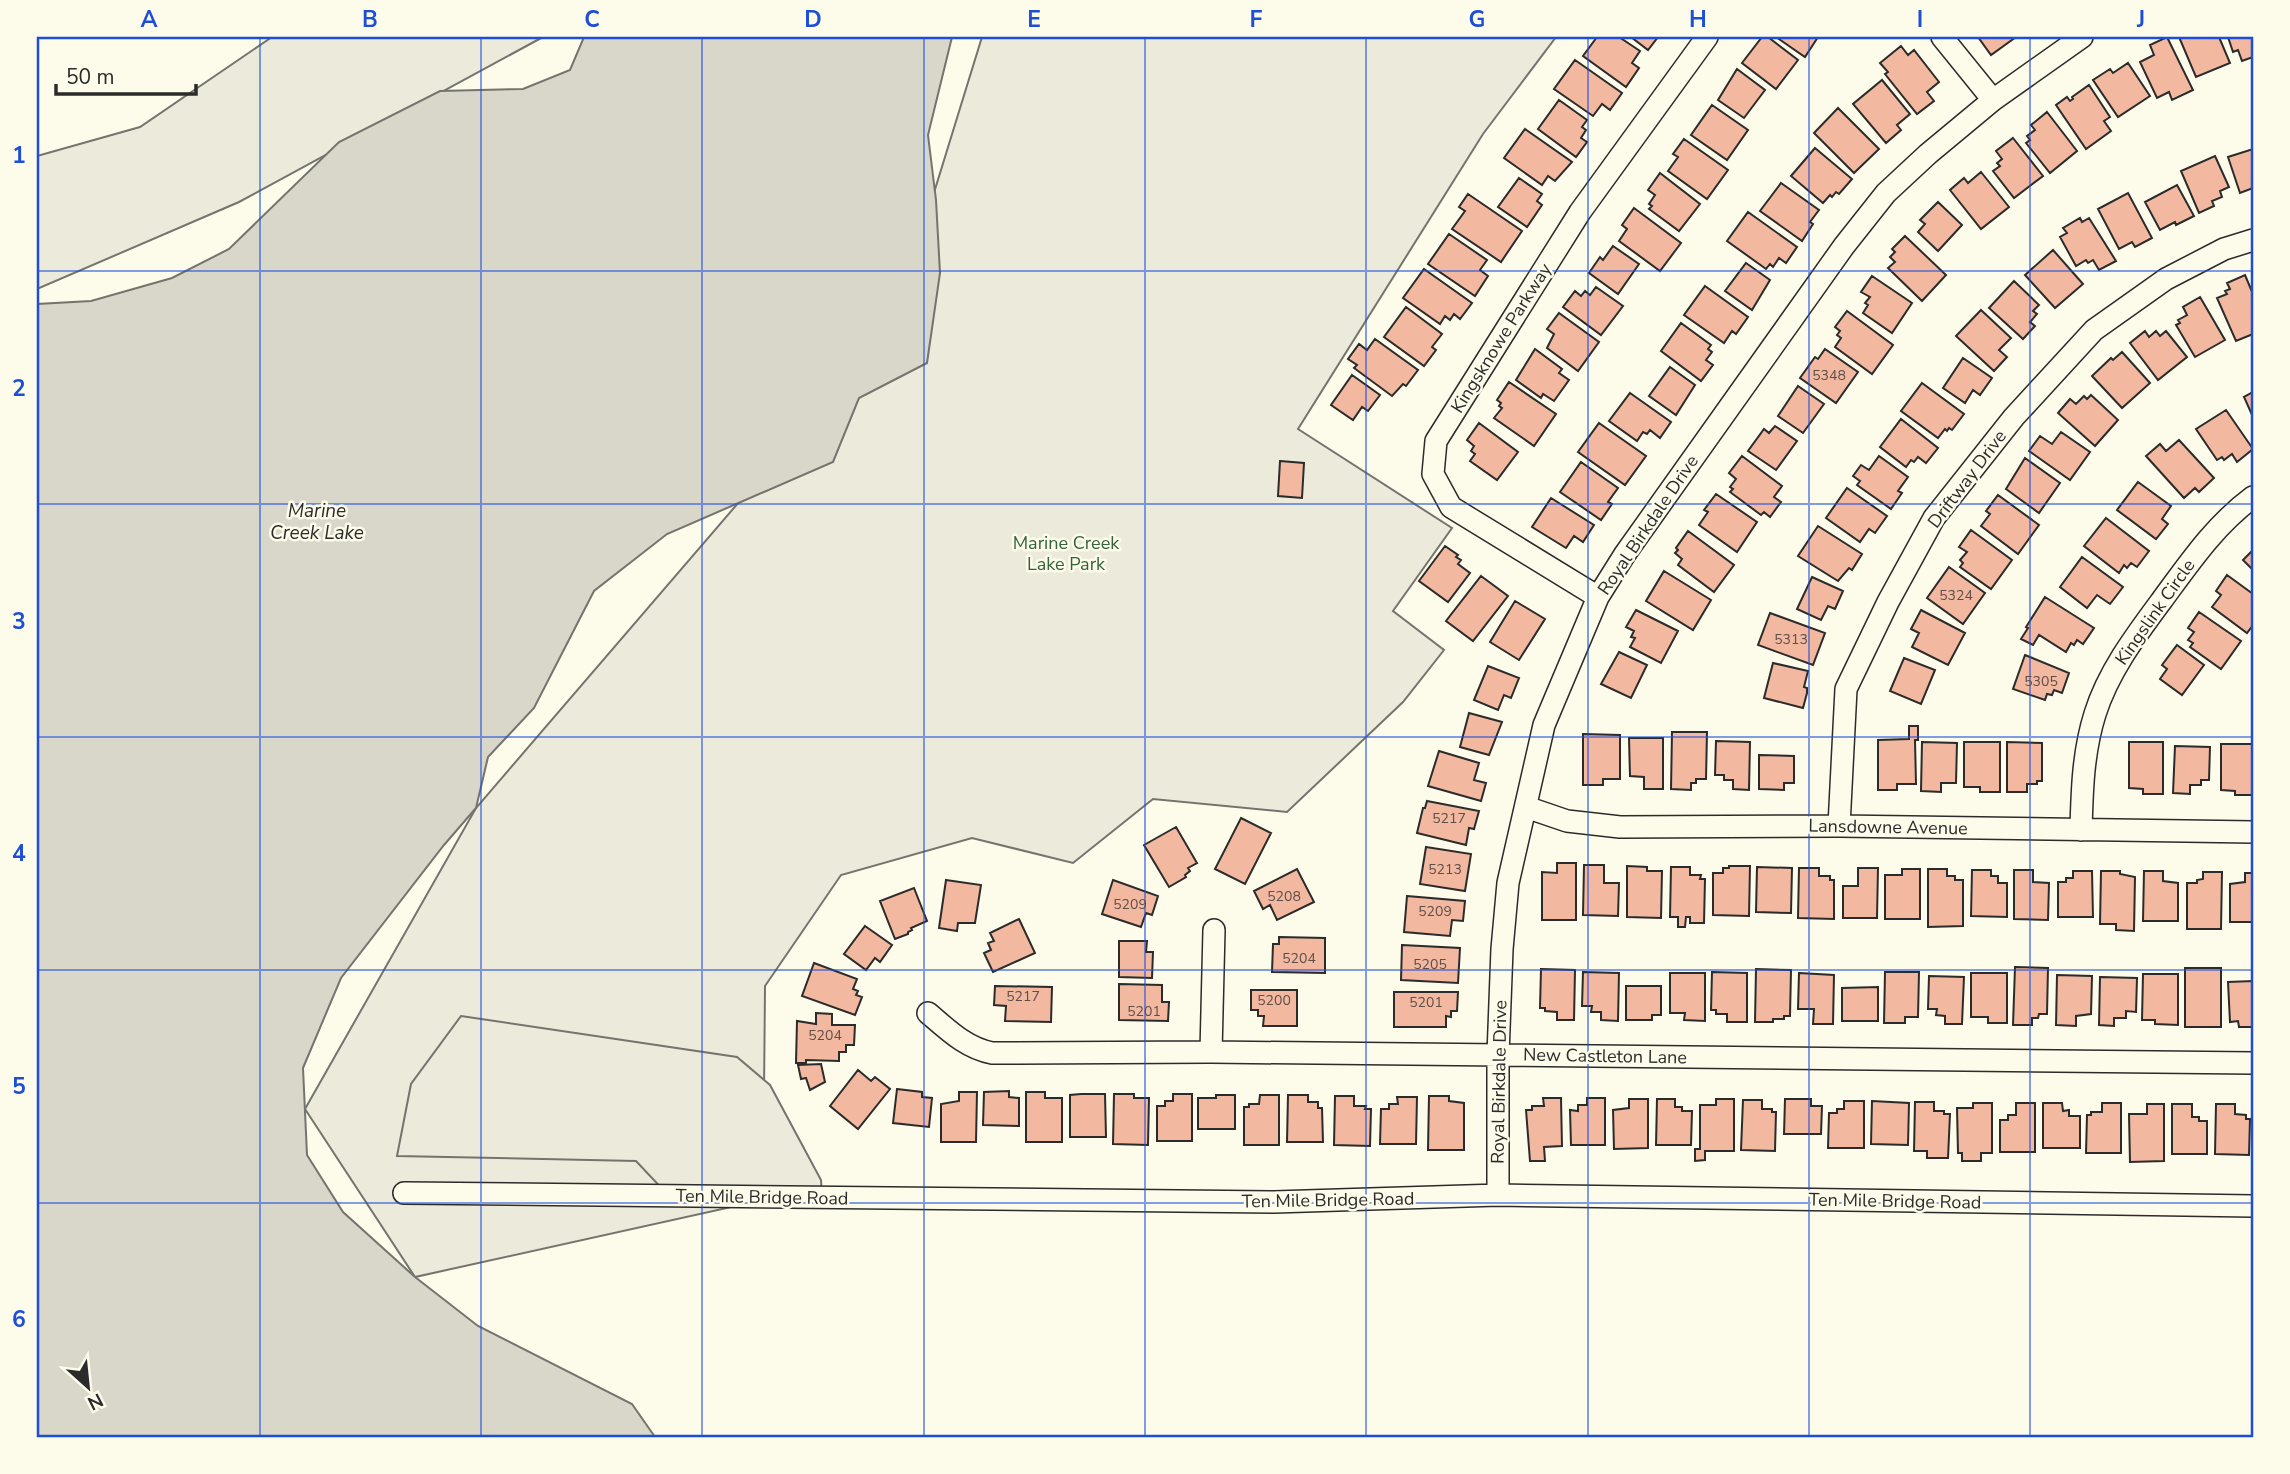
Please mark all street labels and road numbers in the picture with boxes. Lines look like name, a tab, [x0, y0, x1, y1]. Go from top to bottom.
street label: Kingsknowe Parkway	[1445, 258, 1557, 417]
street label: Driftway Drive	[1922, 425, 2012, 533]
street label: Royal Birkdale Drive	[1592, 450, 1704, 600]
street label: Kingslink Circle	[2110, 554, 2200, 670]
street label: Lansdowne Avenue	[1808, 814, 1968, 840]
street label: Royal Birkdale Drive	[1486, 1000, 1512, 1164]
street label: New Castleton Lane	[1523, 1043, 1687, 1069]
street label: Ten Mile Bridge Road	[675, 1183, 849, 1211]
street label: Ten Mile Bridge Road	[1241, 1186, 1415, 1214]
street label: Ten Mile Bridge Road	[1808, 1187, 1982, 1215]

